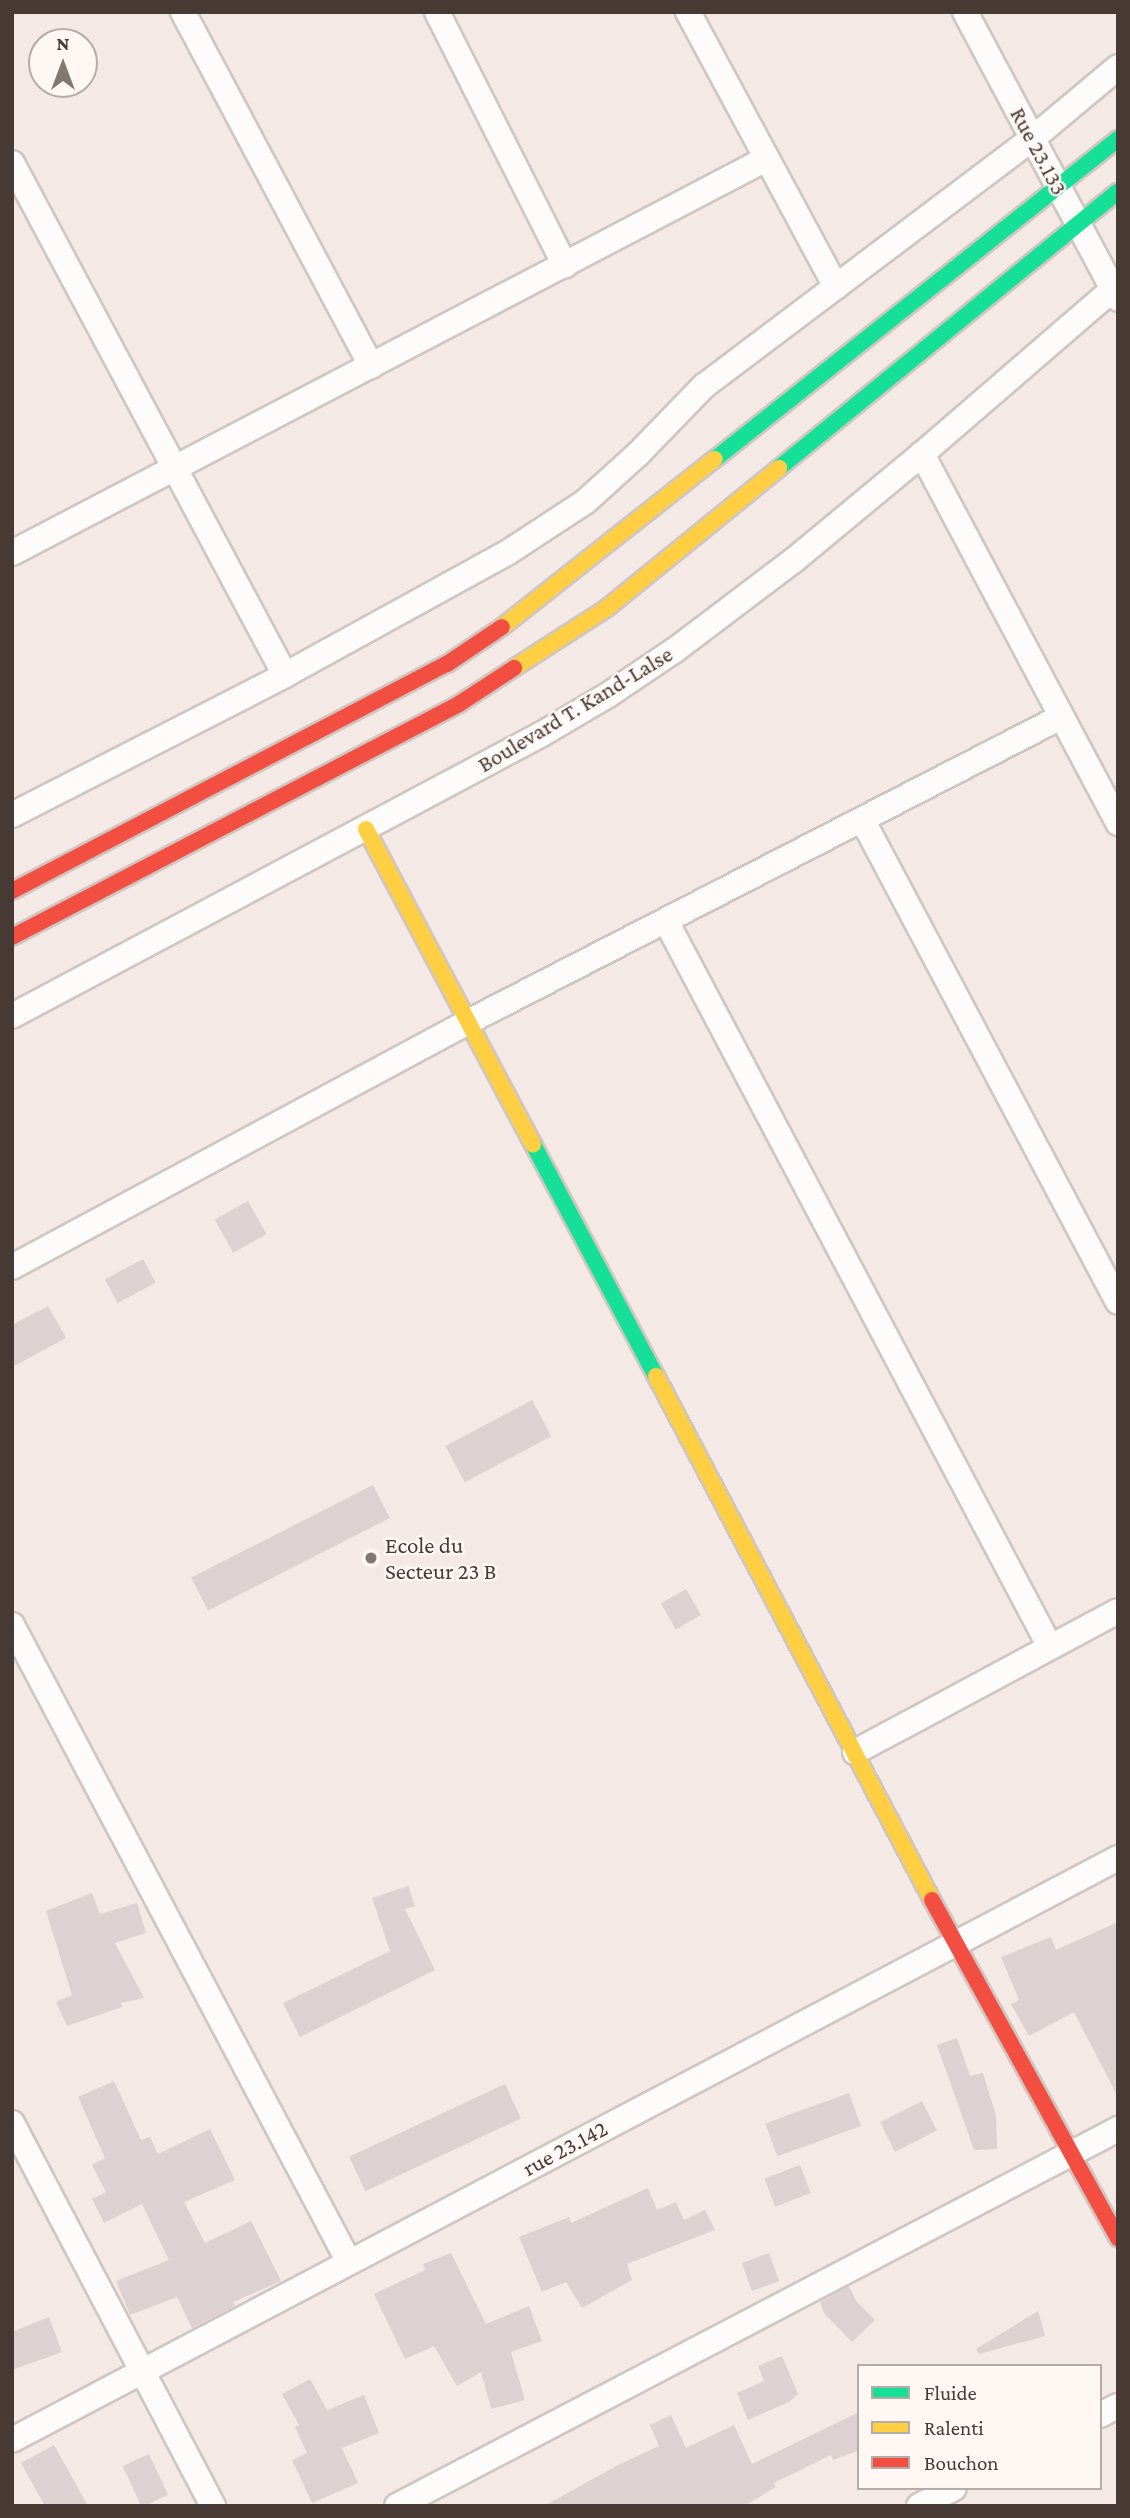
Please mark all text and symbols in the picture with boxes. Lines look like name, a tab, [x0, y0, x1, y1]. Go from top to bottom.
north arrow	[28, 28, 98, 98]
text: N	[57, 33, 69, 54]
street label: Rue 23.133	[1004, 102, 1074, 200]
street label: Boulevard T. Kand-Lalse	[473, 640, 677, 778]
place label: Ecole du Secteur 23 B	[385, 1531, 496, 1585]
marker: Ecole du Secteur 23 B	[363, 1550, 379, 1566]
street label: rue 23.142	[518, 2114, 612, 2182]
legend	[857, 2364, 1102, 2490]
text: Fluide	[924, 2381, 977, 2405]
text: Ralenti	[924, 2416, 984, 2440]
text: Bouchon	[924, 2451, 999, 2475]

